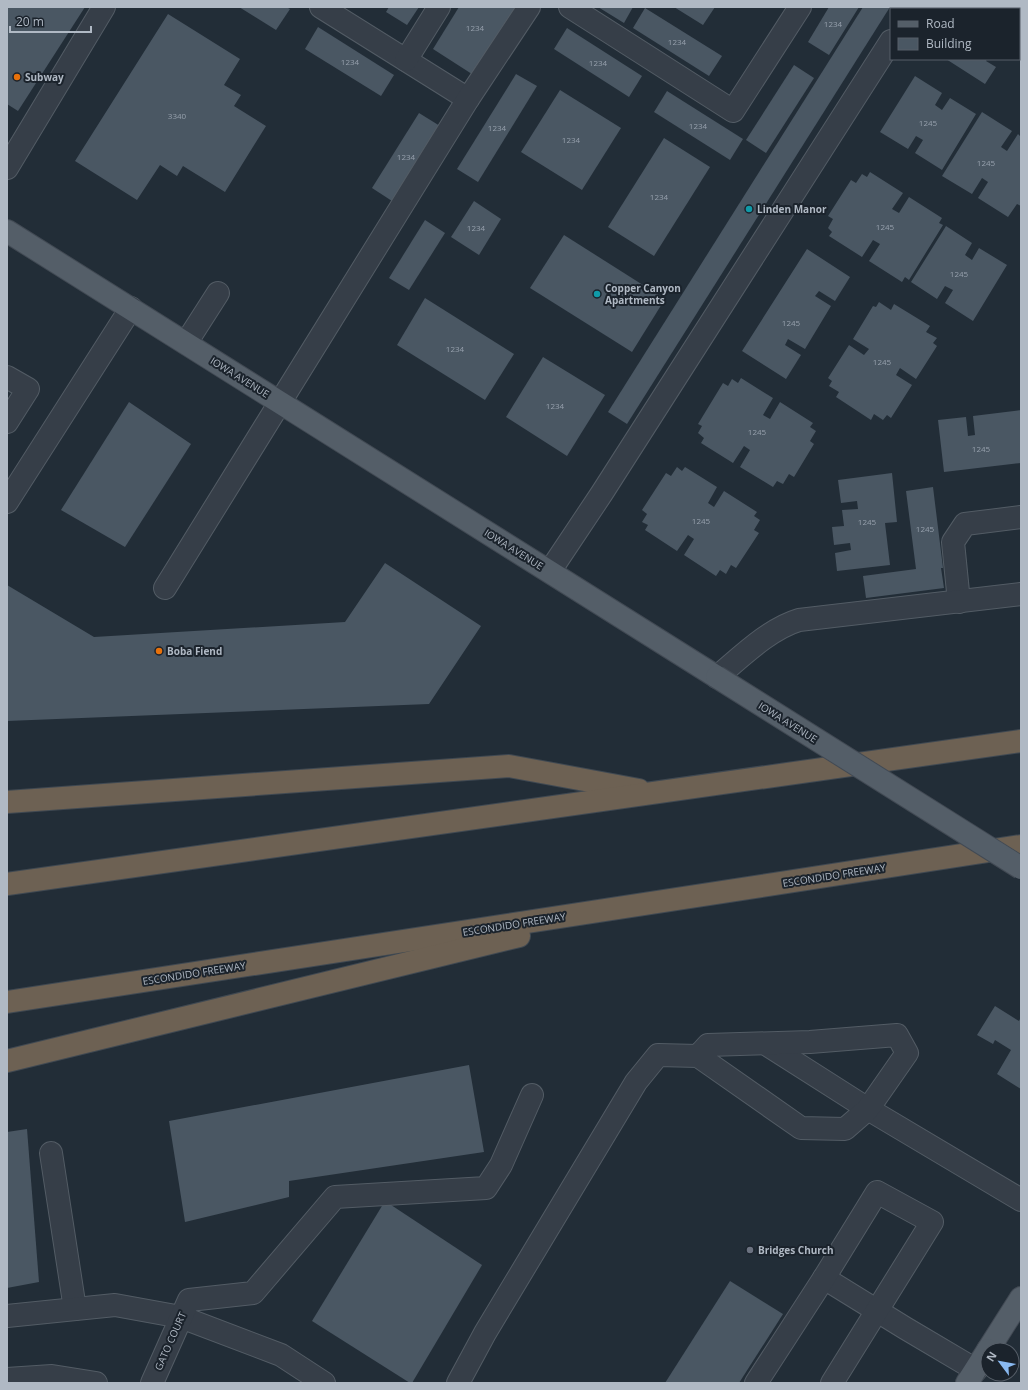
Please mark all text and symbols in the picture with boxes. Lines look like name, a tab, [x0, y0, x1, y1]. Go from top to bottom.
scale bar	[10, 8, 91, 34]
legend	[890, 8, 1020, 60]
text: 20 m	[16, 13, 44, 30]
text: Road	[926, 15, 955, 32]
house number: 1234	[824, 18, 843, 29]
house number: 1234	[466, 22, 485, 33]
text: Building	[926, 35, 972, 52]
house number: 1234	[668, 36, 687, 47]
house number: 1234	[341, 56, 360, 67]
house number: 1234	[589, 57, 608, 68]
place label: Subway	[25, 70, 64, 84]
marker: Subway	[12, 72, 22, 82]
house number: 3340	[168, 110, 187, 121]
house number: 1245	[919, 117, 938, 128]
house number: 1234	[689, 120, 708, 131]
house number: 1234	[488, 122, 507, 133]
house number: 1234	[562, 134, 581, 145]
house number: 1234	[397, 151, 416, 162]
house number: 1245	[977, 157, 996, 168]
house number: 1234	[650, 191, 669, 202]
place label: Linden Manor	[757, 202, 827, 216]
marker: Linden Manor	[744, 204, 754, 214]
house number: 1245	[876, 221, 895, 232]
house number: 1234	[467, 222, 486, 233]
house number: 1245	[950, 268, 969, 279]
place label: Copper Canyon Apartments	[605, 281, 681, 307]
marker: Copper Canyon Apartments	[592, 289, 602, 299]
house number: 1245	[782, 317, 801, 328]
house number: 1234	[446, 343, 465, 354]
street label: IOWA AVENUE	[208, 353, 272, 401]
house number: 1245	[873, 356, 892, 367]
house number: 1234	[546, 400, 565, 411]
house number: 1245	[748, 426, 767, 437]
house number: 1245	[972, 443, 991, 454]
house number: 1245	[692, 515, 711, 526]
house number: 1245	[858, 516, 877, 527]
house number: 1245	[916, 523, 935, 534]
street label: IOWA AVENUE	[482, 525, 546, 573]
place label: Boba Fiend	[167, 644, 222, 658]
marker: Boba Fiend	[154, 646, 164, 656]
street label: IOWA AVENUE	[756, 698, 820, 746]
street label: ESCONDIDO FREEWAY	[782, 860, 887, 890]
street label: ESCONDIDO FREEWAY	[462, 909, 567, 939]
street label: ESCONDIDO FREEWAY	[142, 958, 247, 988]
place label: Bridges Church	[758, 1243, 834, 1257]
marker: Bridges Church	[745, 1245, 755, 1255]
street label: GATO COURT	[151, 1309, 189, 1372]
north arrow	[980, 1342, 1020, 1382]
text: N	[982, 1349, 1000, 1364]

